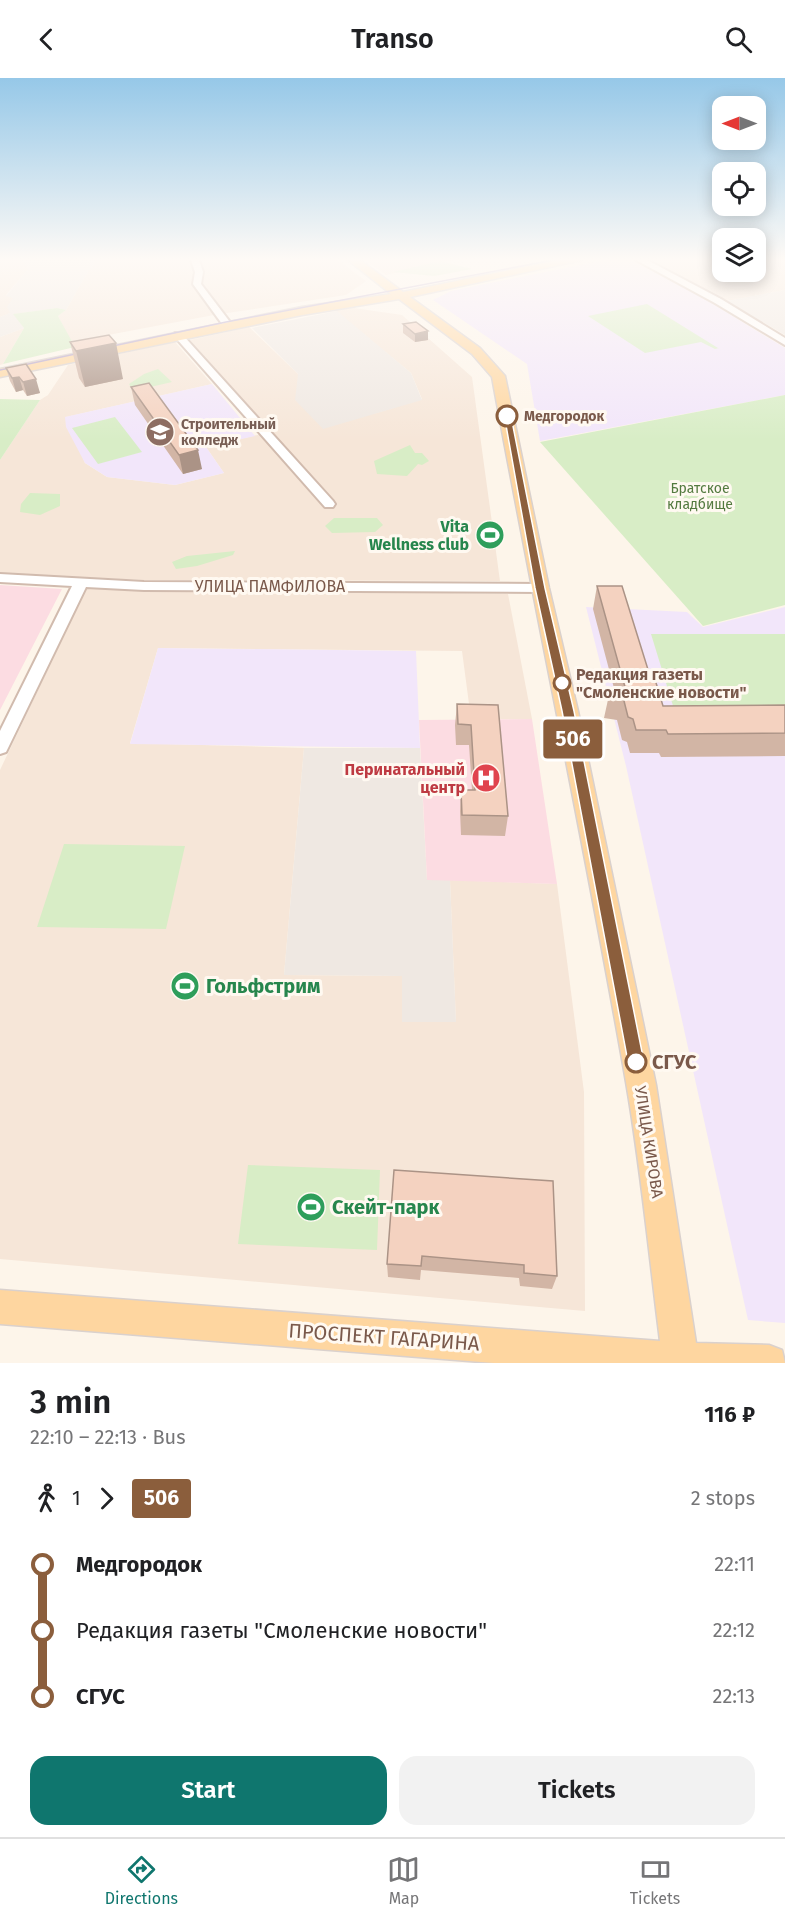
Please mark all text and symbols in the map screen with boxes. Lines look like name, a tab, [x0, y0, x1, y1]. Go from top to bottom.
icon: back	[30, 23, 63, 56]
text: Transo	[351, 23, 434, 55]
icon: search	[722, 23, 755, 56]
north arrow	[712, 96, 766, 150]
map controls	[712, 96, 766, 282]
button: locate	[712, 162, 766, 216]
button: layers	[712, 228, 766, 282]
marker: Медгородок	[496, 405, 518, 427]
place label: Медгородок	[524, 408, 605, 425]
school or university icon: Строительный колледж	[144, 416, 176, 448]
place label: Строительный колледж	[181, 416, 276, 449]
park label: Братское кладбище	[667, 480, 733, 513]
place label: Vita Wellness club	[369, 517, 469, 554]
sports icon: Vita Wellness club	[474, 519, 506, 551]
street label: УЛИЦА ПАМФИЛОВА	[195, 577, 346, 596]
place label: Редакция газеты "Смоленские новости"	[576, 665, 747, 702]
marker: Редакция газеты "Смоленские новости"	[553, 674, 571, 692]
line badge: 506	[538, 720, 608, 758]
text: 506	[555, 726, 591, 752]
place label: Перинатальный центр	[345, 760, 465, 797]
hospital icon: Перинатальный центр	[470, 762, 502, 794]
sports icon: Гольфстрим	[169, 970, 201, 1002]
place label: Гольфстрим	[206, 974, 321, 998]
place label: СГУС	[652, 1050, 697, 1074]
marker: СГУС	[625, 1051, 647, 1073]
street label: УЛИЦА КИРОВА	[631, 1085, 667, 1200]
sports icon: Скейт-парк	[295, 1191, 327, 1223]
place label: Скейт-парк	[332, 1195, 441, 1219]
street label: ПРОСПЕКТ ГАГАРИНА	[288, 1318, 481, 1356]
text: 3 min	[30, 1382, 111, 1422]
text: 116 ₽	[704, 1401, 755, 1428]
text: 22:10 – 22:13 · Bus	[30, 1425, 186, 1449]
icon: walk	[30, 1482, 63, 1515]
icon: forward	[90, 1482, 123, 1515]
text: 506	[144, 1485, 179, 1511]
text: 1	[72, 1486, 81, 1510]
text: 2 stops	[691, 1486, 755, 1510]
text: Медгородок	[76, 1551, 202, 1578]
text: 22:11	[714, 1552, 755, 1576]
text: Редакция газеты "Смоленские новости"	[76, 1617, 487, 1644]
text: 22:12	[713, 1618, 755, 1642]
text: СГУС	[76, 1683, 125, 1710]
text: 22:13	[713, 1684, 755, 1708]
button: Start	[30, 1756, 387, 1825]
button: Tickets	[399, 1756, 755, 1825]
tab: Directions	[105, 1853, 178, 1908]
tab: Map	[387, 1853, 420, 1908]
tab: Tickets	[630, 1853, 680, 1908]

